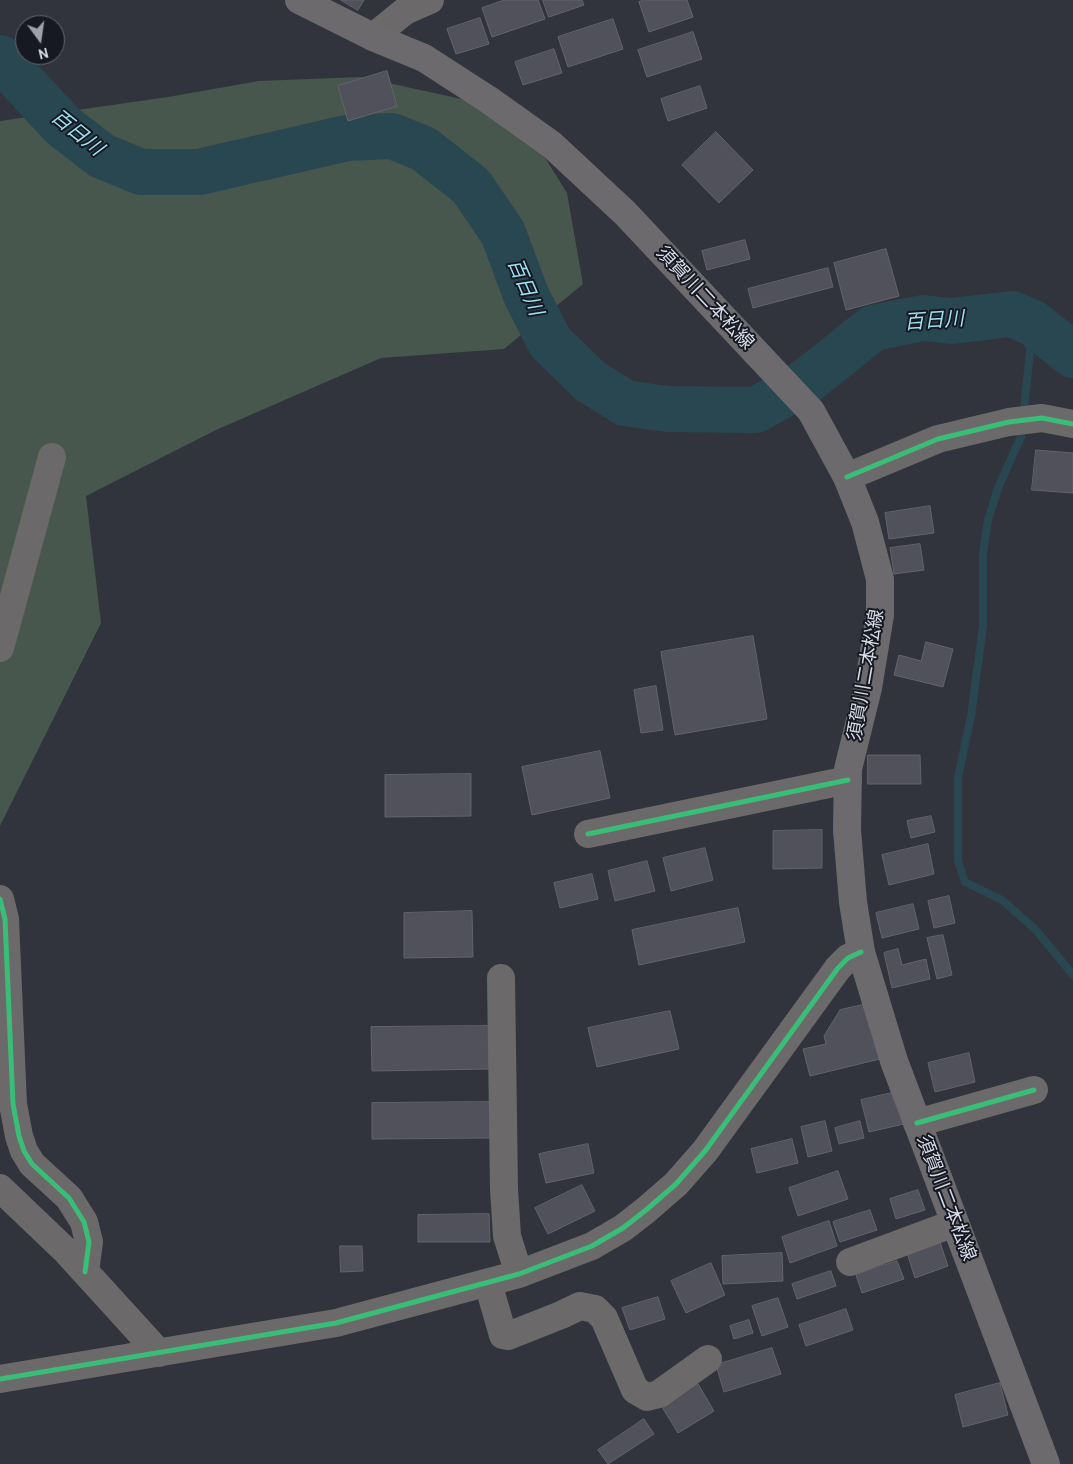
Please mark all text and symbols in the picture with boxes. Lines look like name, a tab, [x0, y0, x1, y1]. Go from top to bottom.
north arrow	[15, 15, 65, 65]
text: N	[36, 44, 50, 64]
water label: 百日川	[46, 105, 108, 161]
street label: 須賀川二本松線	[651, 242, 759, 354]
water label: 百日川	[502, 255, 548, 319]
water label: 百日川	[903, 307, 965, 335]
street label: 須賀川二本松線	[843, 608, 889, 742]
street label: 須賀川二本松線	[912, 1132, 980, 1264]

